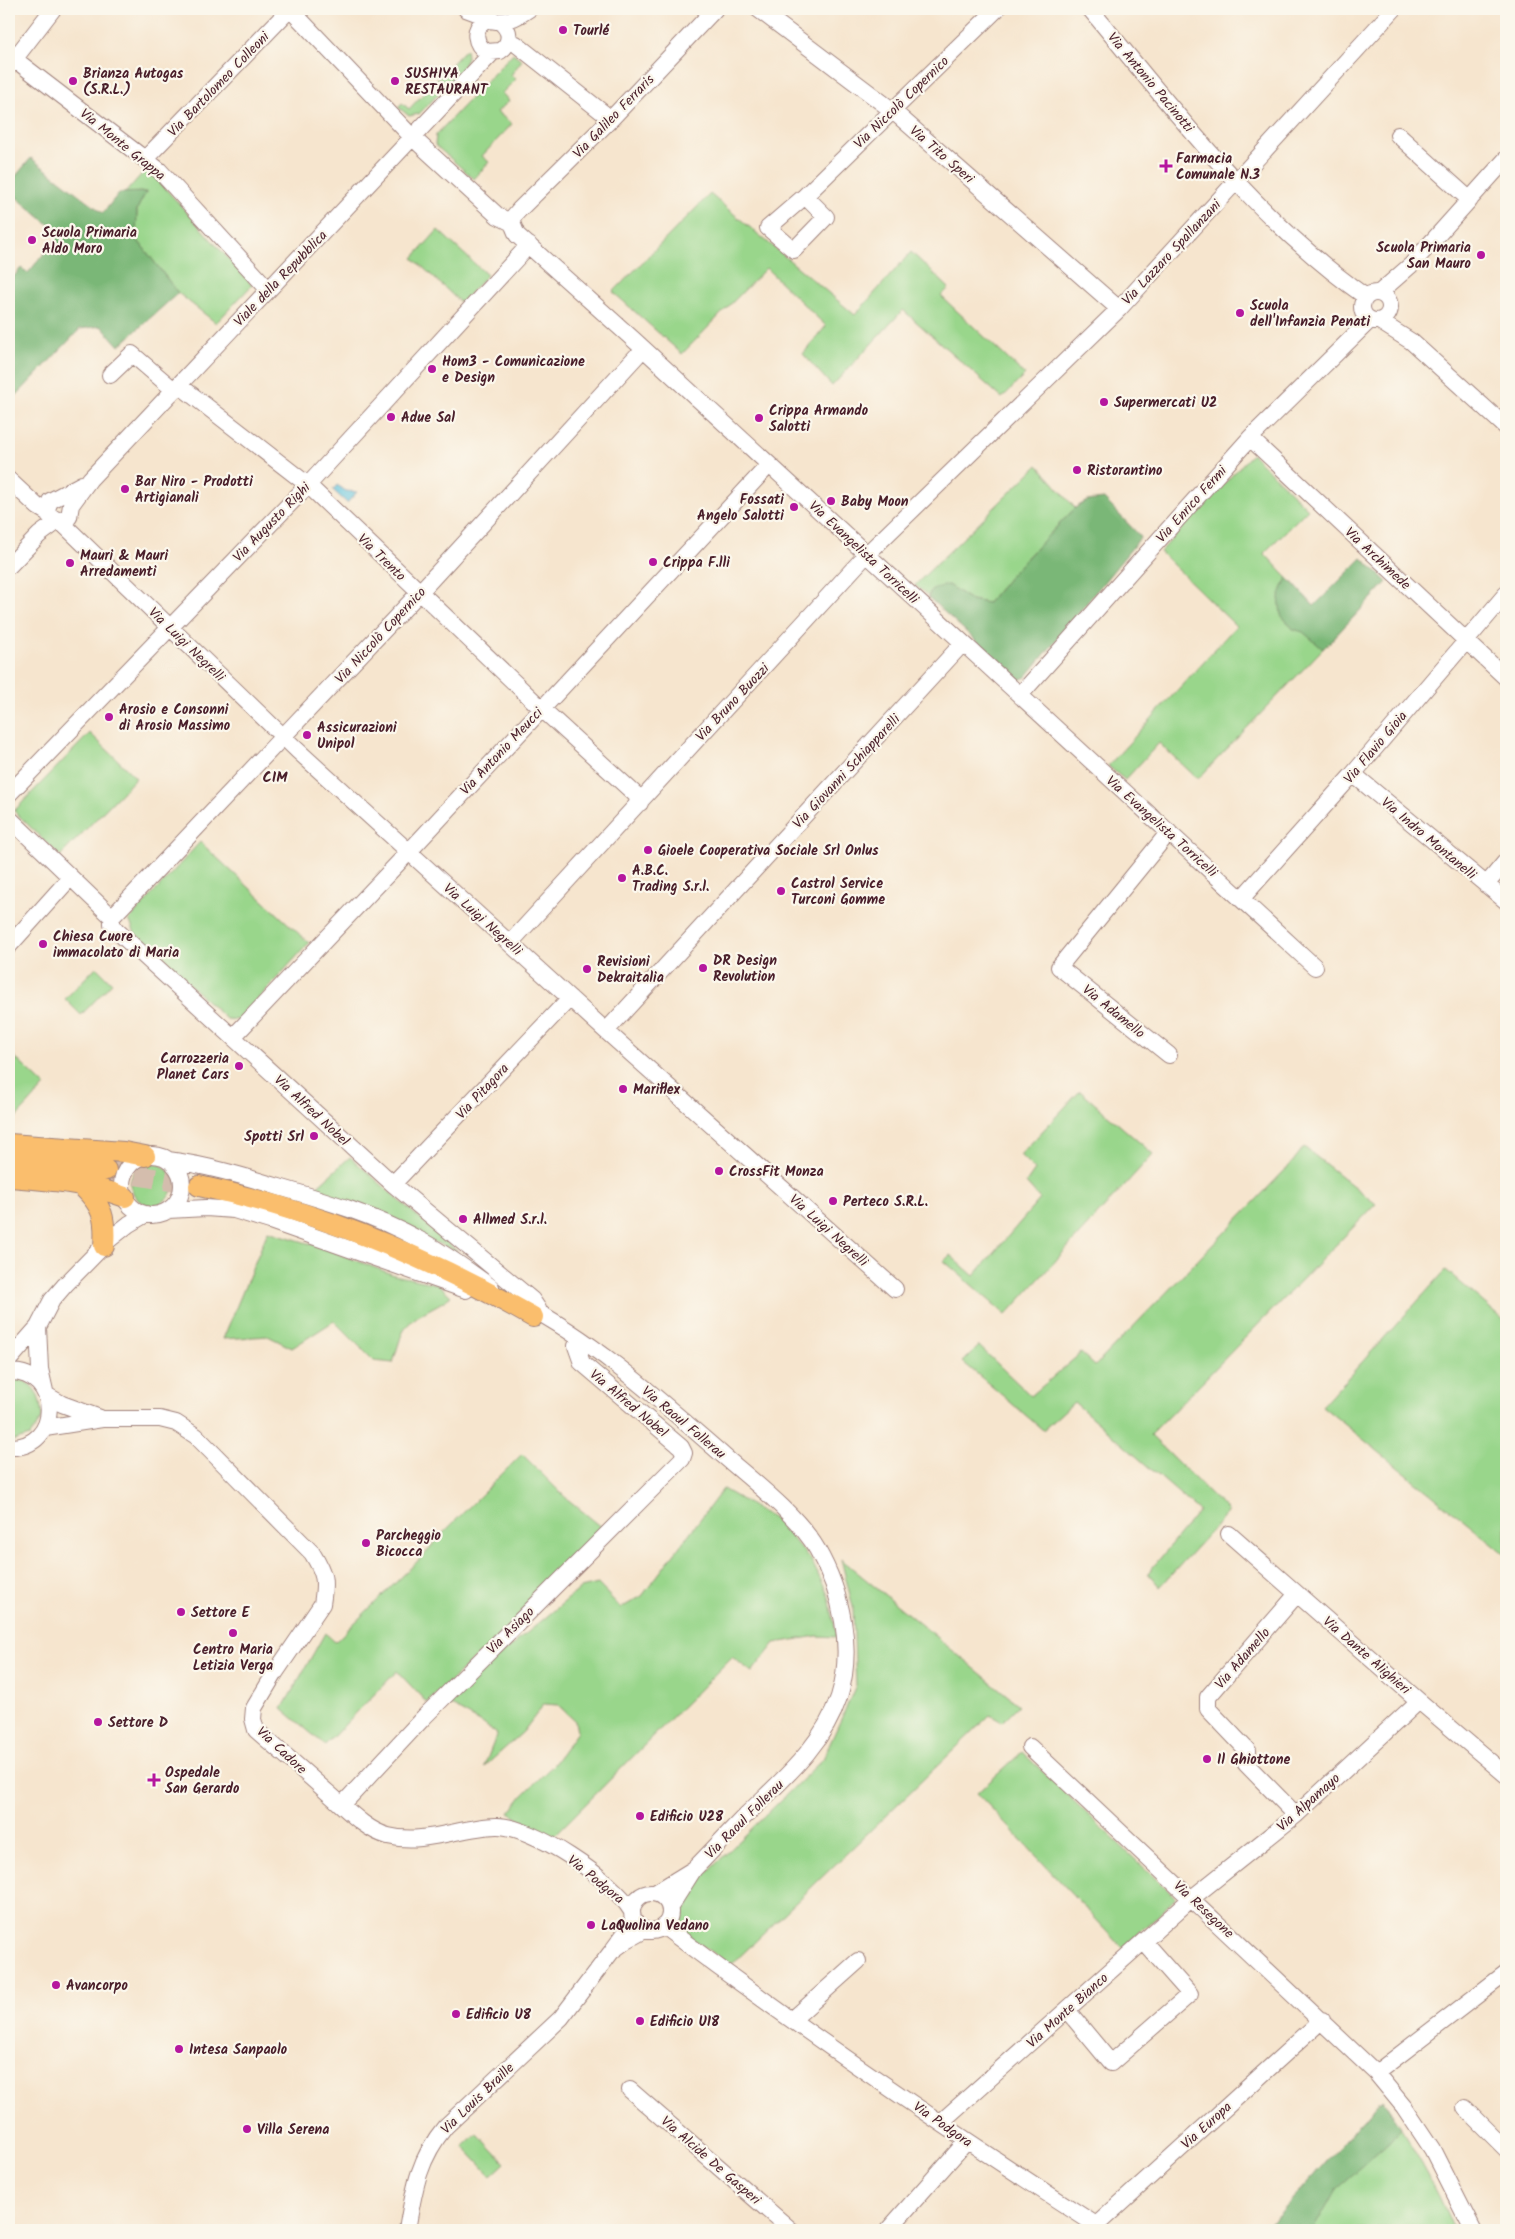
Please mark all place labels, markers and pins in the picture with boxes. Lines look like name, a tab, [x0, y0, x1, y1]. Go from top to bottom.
place label: Tourlé	[573, 20, 610, 42]
marker: Tourlé	[557, 24, 569, 36]
place label: Brianza Autogas (S.R.L.)	[83, 63, 184, 101]
place label: SUSHIYA RESTAURANT	[405, 63, 489, 101]
marker: Brianza Autogas (S.R.L.)	[67, 75, 79, 87]
marker: SUSHIYA RESTAURANT	[389, 75, 401, 87]
place label: Farmacia Comunale N.3	[1176, 148, 1260, 186]
marker: Farmacia Comunale N.3	[1160, 160, 1172, 172]
place label: Scuola Primaria Aldo Moro	[42, 222, 137, 260]
marker: Scuola Primaria Aldo Moro	[26, 234, 38, 246]
place label: Scuola Primaria San Mauro	[1376, 237, 1472, 275]
marker: Scuola Primaria San Mauro	[1475, 249, 1487, 261]
place label: Scuola dell'Infanzia Penati	[1250, 295, 1371, 333]
marker: Scuola dell'Infanzia Penati	[1234, 307, 1246, 319]
place label: Hom3 - Comunicazione e Design	[442, 351, 585, 389]
marker: Hom3 - Comunicazione e Design	[426, 363, 438, 375]
place label: Supermercati U2	[1114, 392, 1217, 414]
marker: Supermercati U2	[1098, 396, 1110, 408]
place label: Crippa Armando Salotti	[769, 400, 869, 438]
place label: Adue Sal	[401, 407, 455, 429]
marker: Adue Sal	[385, 411, 397, 423]
marker: Crippa Armando Salotti	[753, 412, 765, 424]
place label: Ristorantino	[1087, 460, 1163, 482]
marker: Ristorantino	[1071, 464, 1083, 476]
place label: Bar Niro - Prodotti Artigianali	[135, 471, 253, 509]
marker: Bar Niro - Prodotti Artigianali	[119, 483, 131, 495]
place label: Fossati Angelo Salotti	[697, 489, 784, 527]
place label: Baby Moon	[841, 491, 909, 513]
marker: Baby Moon	[825, 495, 837, 507]
marker: Fossati Angelo Salotti	[788, 501, 800, 513]
place label: Mauri & Mauri Arredamenti	[80, 545, 169, 583]
place label: Crippa F.lli	[663, 552, 730, 574]
marker: Crippa F.lli	[647, 556, 659, 568]
marker: Mauri & Mauri Arredamenti	[64, 557, 76, 569]
place label: Arosio e Consonni di Arosio Massimo	[119, 699, 231, 737]
marker: Arosio e Consonni di Arosio Massimo	[103, 711, 115, 723]
place label: Assicurazioni Unipol	[317, 717, 397, 755]
marker: Assicurazioni Unipol	[301, 729, 313, 741]
place label: Gioele Cooperativa Sociale Srl Onlus	[658, 840, 879, 862]
marker: Gioele Cooperativa Sociale Srl Onlus	[642, 844, 654, 856]
place label: A.B.C. Trading S.r.l.	[632, 860, 709, 898]
marker: A.B.C. Trading S.r.l.	[616, 872, 628, 884]
place label: Castrol Service Turconi Gomme	[791, 873, 885, 911]
marker: Castrol Service Turconi Gomme	[775, 885, 787, 897]
place label: Chiesa Cuore immacolato di Maria	[53, 926, 179, 964]
marker: Chiesa Cuore immacolato di Maria	[37, 938, 49, 950]
place label: DR Design Revolution	[713, 950, 777, 988]
place label: Revisioni Dekraitalia	[597, 951, 664, 989]
marker: DR Design Revolution	[697, 962, 709, 974]
marker: Revisioni Dekraitalia	[581, 963, 593, 975]
place label: Carrozzeria Planet Cars	[157, 1048, 229, 1086]
marker: Carrozzeria Planet Cars	[233, 1060, 245, 1072]
place label: Mariflex	[633, 1079, 680, 1101]
marker: Mariflex	[617, 1083, 629, 1095]
place label: Spotti Srl	[244, 1126, 304, 1148]
marker: Spotti Srl	[308, 1130, 320, 1142]
place label: CrossFit Monza	[729, 1161, 824, 1183]
marker: CrossFit Monza	[713, 1165, 725, 1177]
place label: Perteco S.R.L.	[843, 1191, 928, 1213]
marker: Perteco S.R.L.	[827, 1195, 839, 1207]
place label: Allmed S.r.l.	[473, 1209, 547, 1231]
marker: Allmed S.r.l.	[457, 1213, 469, 1225]
place label: Parcheggio Bicocca	[376, 1525, 442, 1563]
marker: Parcheggio Bicocca	[360, 1537, 372, 1549]
place label: Settore E	[191, 1602, 251, 1624]
marker: Settore E	[175, 1606, 187, 1618]
marker: Centro Maria Letizia Verga	[227, 1627, 239, 1639]
place label: Centro Maria Letizia Verga	[193, 1639, 273, 1677]
place label: Settore D	[108, 1712, 168, 1734]
marker: Settore D	[92, 1716, 104, 1728]
place label: Il Ghiottone	[1217, 1749, 1290, 1771]
marker: Il Ghiottone	[1201, 1753, 1213, 1765]
place label: Ospedale San Gerardo	[165, 1762, 240, 1800]
marker: Ospedale San Gerardo	[147, 1773, 161, 1787]
place label: Edificio U28	[650, 1806, 724, 1828]
marker: Edificio U28	[634, 1810, 646, 1822]
place label: LaQuolina Vedano	[601, 1915, 710, 1937]
marker: LaQuolina Vedano	[585, 1919, 597, 1931]
place label: Avancorpo	[66, 1975, 128, 1997]
marker: Avancorpo	[50, 1979, 62, 1991]
place label: Edificio U8	[466, 2004, 532, 2026]
marker: Edificio U8	[450, 2008, 462, 2020]
place label: Edificio U18	[650, 2011, 720, 2033]
marker: Edificio U18	[634, 2015, 646, 2027]
place label: Intesa Sanpaolo	[189, 2039, 288, 2061]
marker: Intesa Sanpaolo	[173, 2043, 185, 2055]
place label: Villa Serena	[257, 2119, 329, 2141]
marker: Villa Serena	[241, 2123, 253, 2135]

